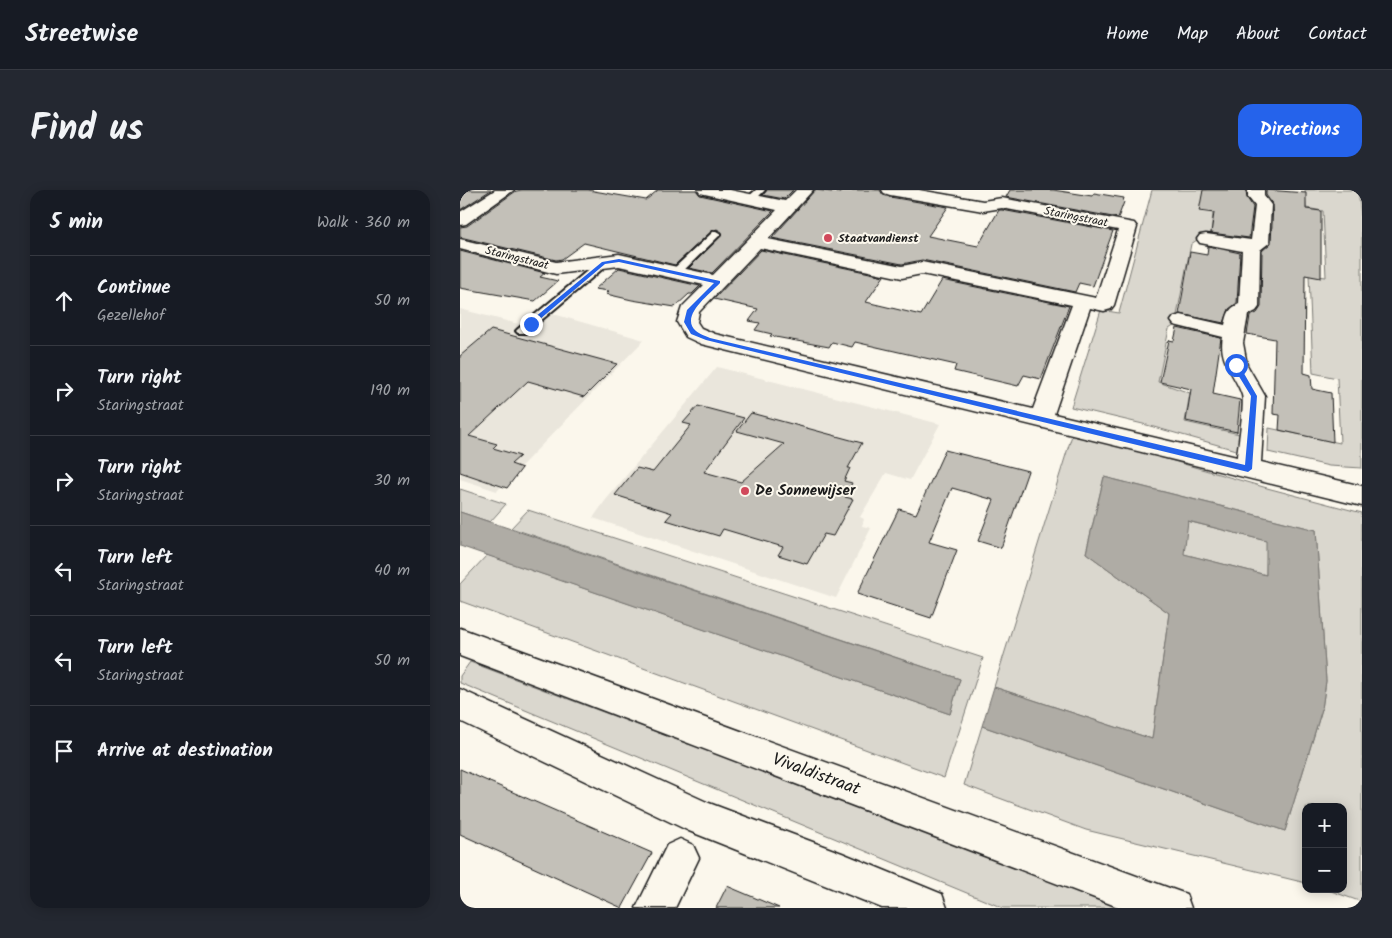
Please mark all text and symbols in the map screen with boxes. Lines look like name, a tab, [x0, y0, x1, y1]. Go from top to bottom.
text: Streetwise	[25, 15, 138, 54]
text: Home	[1106, 20, 1149, 49]
text: Map	[1177, 20, 1208, 49]
text: About	[1236, 20, 1280, 49]
text: Contact	[1308, 20, 1367, 49]
text: Find us	[30, 102, 143, 158]
button: Directions	[1238, 104, 1362, 157]
street label: Staringstraat	[1042, 201, 1110, 233]
text: 5 min	[50, 206, 103, 239]
text: Walk · 360 m	[317, 210, 410, 235]
place label: Staatvandienst	[838, 229, 919, 248]
marker: Staatvandienst	[822, 232, 834, 244]
street label: Staringstraat	[483, 241, 551, 275]
text: Continue	[97, 273, 170, 303]
icon: ahead	[50, 287, 78, 315]
text: 50 m	[374, 288, 410, 313]
text: Gezellehof	[97, 303, 165, 328]
route end	[520, 313, 543, 336]
route start	[1225, 354, 1248, 377]
text: Turn right	[97, 363, 182, 393]
icon: right	[50, 377, 78, 405]
text: 190 m	[370, 378, 410, 403]
text: Staringstraat	[97, 393, 184, 418]
text: Turn right	[97, 453, 182, 483]
icon: right	[50, 467, 78, 495]
text: 30 m	[374, 468, 410, 493]
place label: De Sonnewijser	[755, 479, 856, 503]
text: Staringstraat	[97, 483, 184, 508]
marker: De Sonnewijser	[739, 485, 751, 497]
text: Turn left	[97, 543, 172, 573]
icon: left	[50, 557, 78, 585]
text: 40 m	[374, 558, 410, 583]
text: Staringstraat	[97, 573, 184, 598]
text: Turn left	[97, 633, 172, 663]
icon: left	[50, 647, 78, 675]
text: 50 m	[374, 648, 410, 673]
text: Staringstraat	[97, 663, 184, 688]
text: Arrive at destination	[97, 736, 273, 766]
icon: arrive	[50, 737, 78, 765]
street label: Vivaldistraat	[768, 746, 865, 805]
map controls	[1302, 803, 1347, 893]
button: +	[1302, 803, 1347, 848]
button: −	[1302, 848, 1347, 893]

